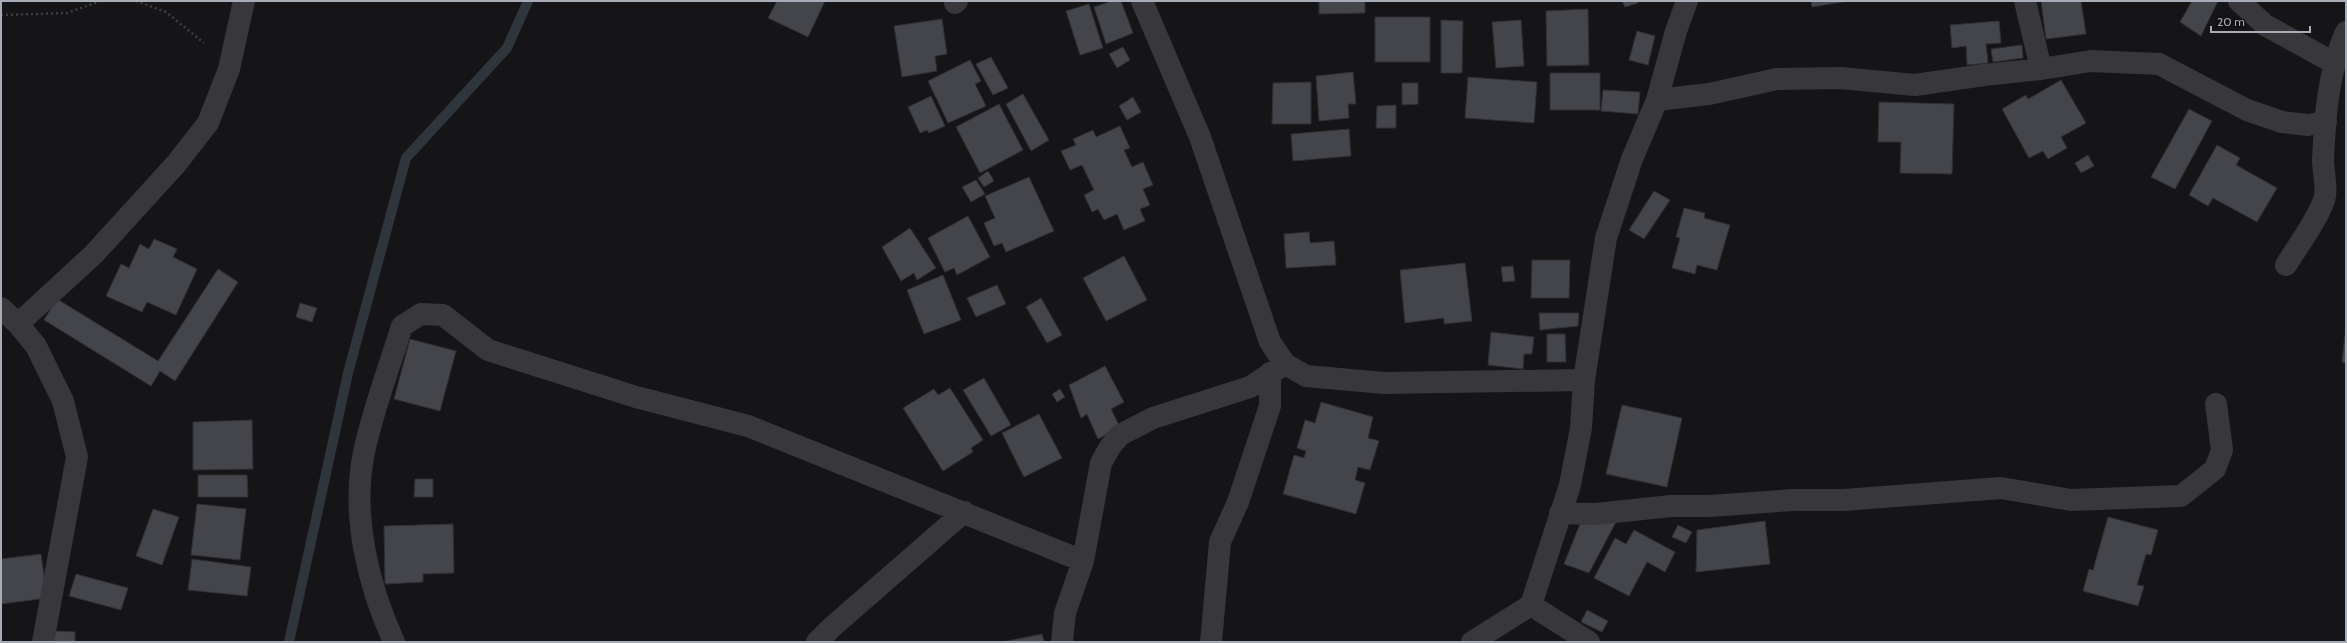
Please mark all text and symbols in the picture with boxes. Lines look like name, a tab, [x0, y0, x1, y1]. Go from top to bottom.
scale bar	[2211, 8, 2310, 34]
text: 20 m	[2217, 14, 2245, 29]

